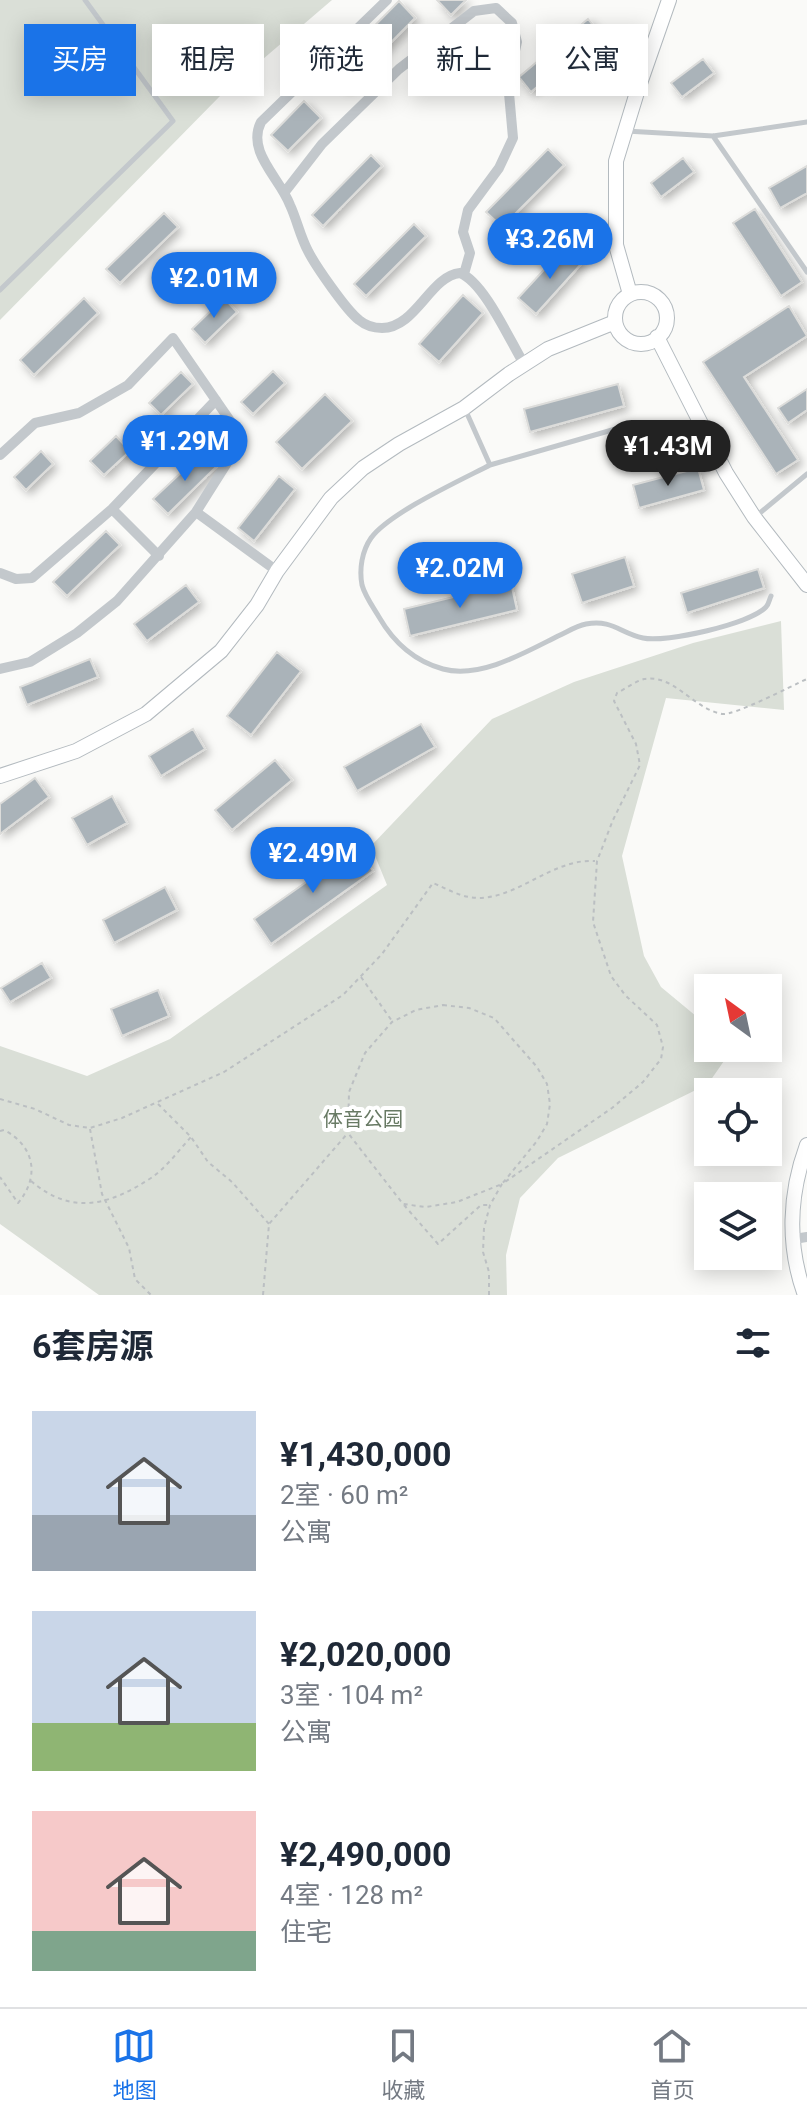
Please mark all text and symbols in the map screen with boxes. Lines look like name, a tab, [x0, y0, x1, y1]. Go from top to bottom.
chip: 买房	[24, 24, 136, 96]
chip: 租房	[152, 24, 264, 96]
chip: 筛选	[280, 24, 392, 96]
chip: 新上	[408, 24, 520, 96]
chip: 公寓	[536, 24, 648, 96]
pin: ¥3.26M	[485, 213, 615, 281]
text: ¥3.26M	[506, 224, 595, 254]
pin: ¥2.01M	[149, 252, 279, 320]
text: ¥2.01M	[170, 263, 259, 293]
pin: ¥1.29M	[120, 415, 250, 483]
pin: ¥1.43M	[603, 420, 733, 488]
text: ¥1.29M	[141, 426, 230, 456]
text: ¥1.43M	[624, 431, 713, 461]
pin: ¥2.02M	[395, 542, 525, 610]
text: ¥2.02M	[416, 553, 505, 583]
pin: ¥2.49M	[248, 827, 378, 895]
text: ¥2.49M	[269, 838, 358, 868]
north arrow	[694, 974, 782, 1062]
map controls	[694, 974, 782, 1270]
button: locate	[694, 1078, 782, 1166]
park label: 体音公园	[323, 1107, 403, 1131]
button: layers	[694, 1182, 782, 1270]
icon: filters	[731, 1321, 775, 1365]
text: 6套房源	[32, 1326, 154, 1366]
text: ¥1,430,000	[280, 1434, 452, 1474]
icon: home	[96, 1443, 192, 1539]
text: 2室 · 60 m²	[280, 1480, 408, 1510]
text: 公寓	[280, 1517, 332, 1547]
text: ¥2,020,000	[280, 1634, 452, 1674]
icon: home	[96, 1643, 192, 1739]
text: 3室 · 104 m²	[280, 1680, 423, 1710]
text: 公寓	[280, 1717, 332, 1747]
text: ¥2,490,000	[280, 1834, 452, 1874]
icon: home	[96, 1843, 192, 1939]
text: 4室 · 128 m²	[280, 1880, 423, 1910]
text: 住宅	[280, 1917, 332, 1947]
tab: 地图	[112, 2024, 157, 2104]
tab: 收藏	[381, 2024, 426, 2104]
tab: 首页	[650, 2024, 695, 2104]

